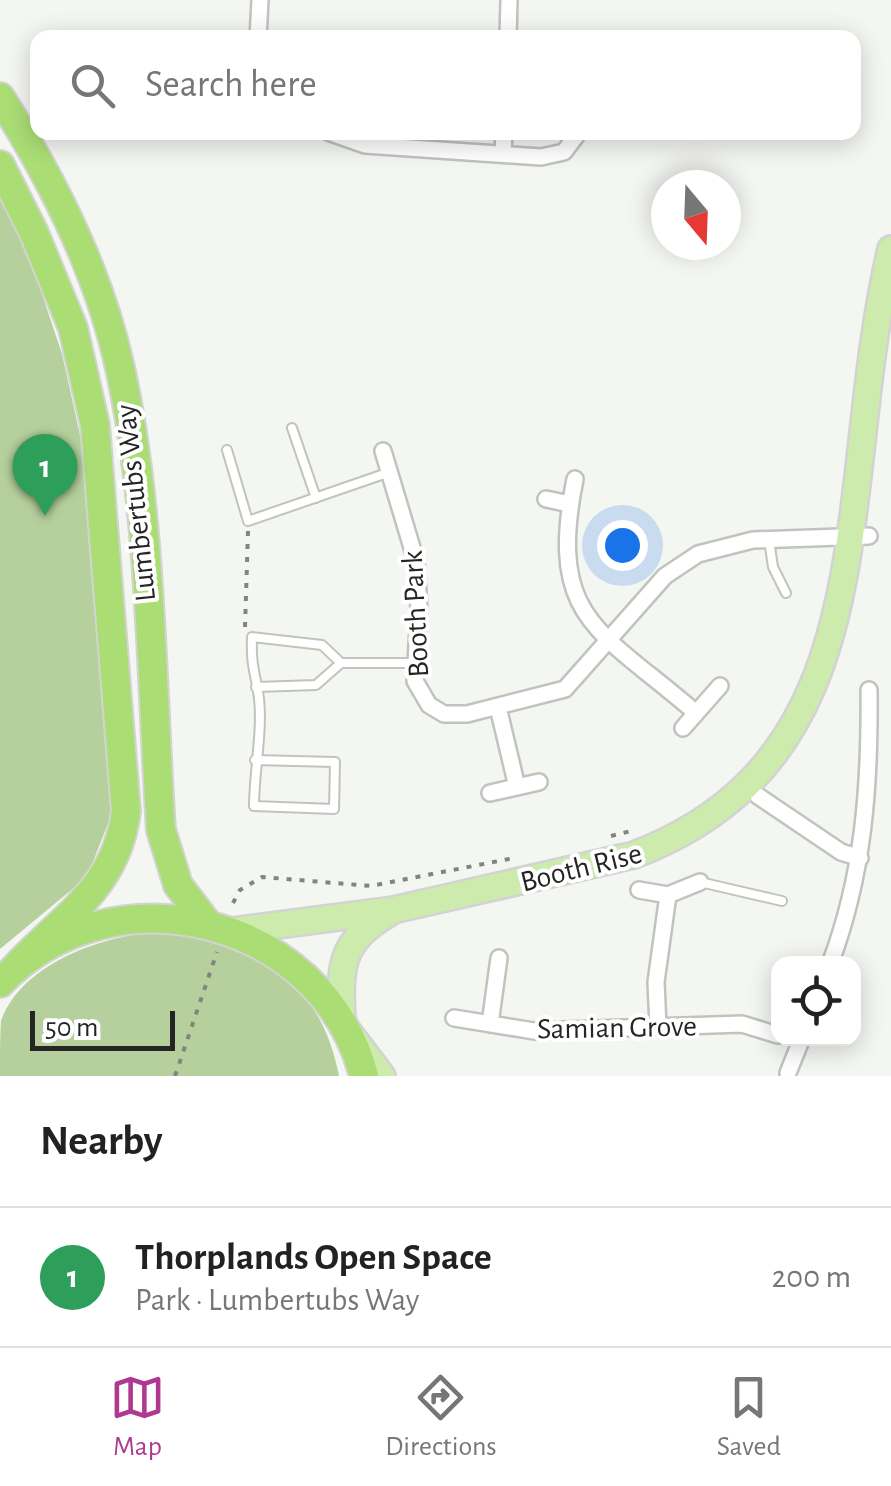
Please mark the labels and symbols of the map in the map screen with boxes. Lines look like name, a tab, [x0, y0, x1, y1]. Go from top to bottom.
north arrow	[651, 170, 741, 260]
street label: Lumbertubs Way	[111, 403, 161, 603]
pin: 1	[12, 434, 78, 516]
your location	[597, 520, 648, 571]
street label: Booth Park	[398, 549, 434, 678]
street label: Booth Rise	[517, 838, 645, 898]
scale bar	[30, 1006, 175, 1050]
street label: Samian Grove	[537, 1012, 697, 1044]

